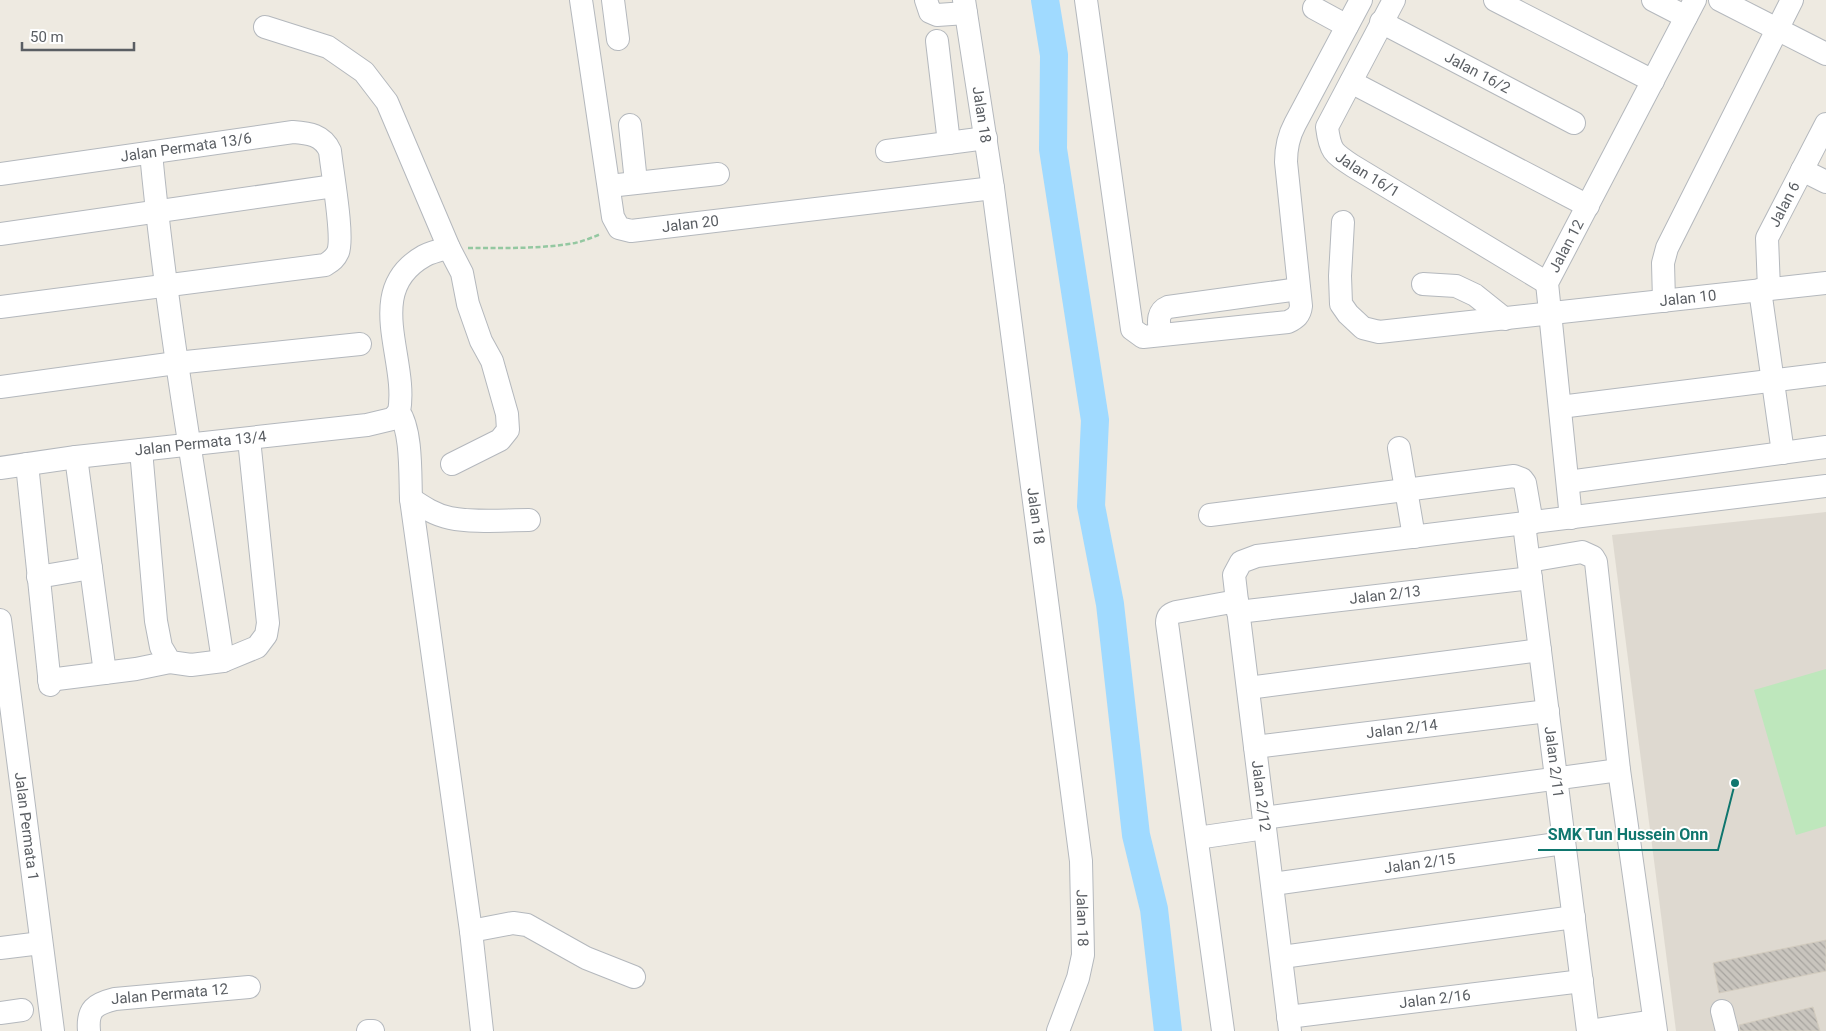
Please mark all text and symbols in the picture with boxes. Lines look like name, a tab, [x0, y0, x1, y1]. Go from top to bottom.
scale bar	[22, 20, 135, 52]
text: 50 m	[30, 28, 64, 46]
street label: Jalan 16/2	[1442, 48, 1514, 97]
street label: Jalan 18	[968, 85, 995, 144]
street label: Jalan Permata 13/6	[119, 129, 253, 166]
street label: Jalan 16/1	[1332, 148, 1403, 201]
street label: Jalan 6	[1765, 179, 1804, 230]
street label: Jalan 20	[661, 212, 720, 236]
street label: Jalan 12	[1545, 216, 1588, 275]
street label: Jalan 10	[1658, 286, 1717, 310]
street label: Jalan Permata 13/4	[134, 427, 268, 459]
street label: Jalan 18	[1023, 486, 1049, 546]
street label: Jalan 2/13	[1348, 582, 1422, 608]
street label: Jalan 2/14	[1365, 716, 1439, 742]
street label: Jalan 2/11	[1541, 725, 1567, 799]
street label: Jalan 2/12	[1248, 759, 1274, 833]
street label: Jalan Permata 1	[11, 771, 43, 882]
callout: SMK Tun Hussein Onn	[1538, 819, 1718, 850]
text: SMK Tun Hussein Onn	[1548, 825, 1708, 844]
street label: Jalan 2/15	[1383, 849, 1456, 877]
street label: Jalan 18	[1073, 889, 1092, 947]
street label: Jalan Permata 12	[110, 980, 229, 1008]
street label: Jalan 2/16	[1398, 986, 1472, 1012]

